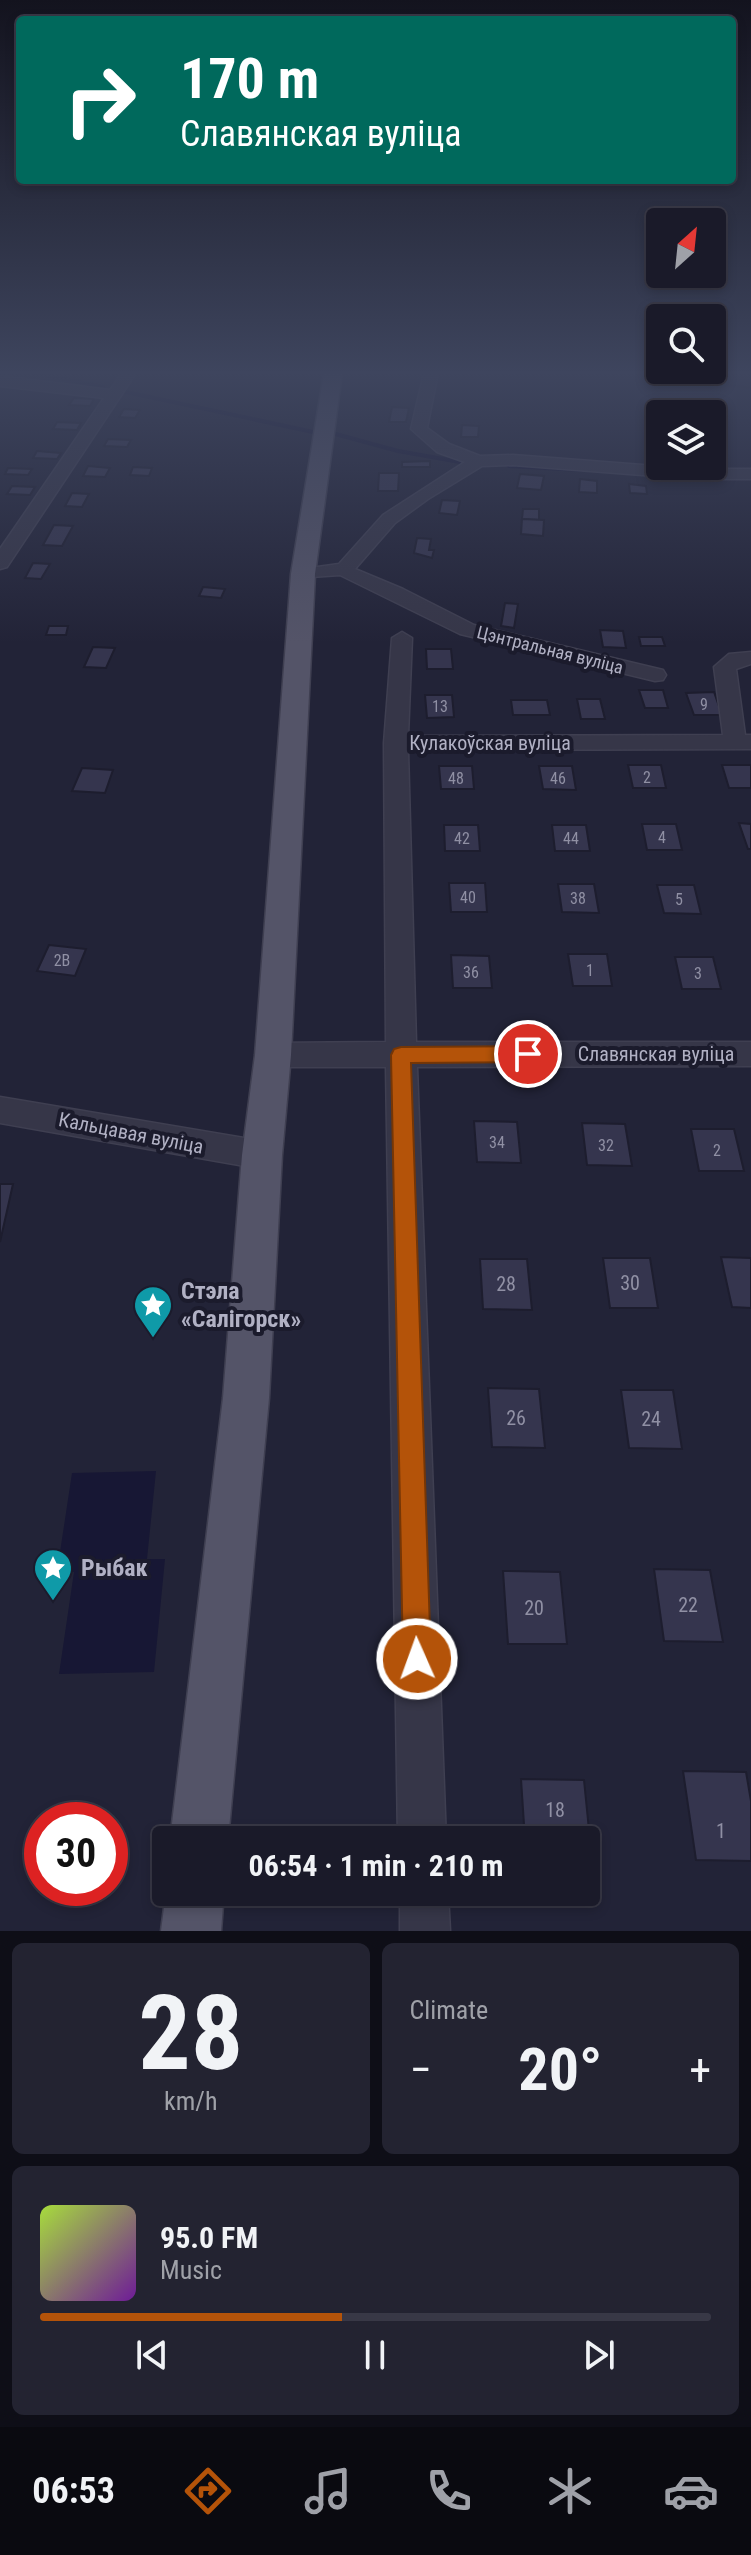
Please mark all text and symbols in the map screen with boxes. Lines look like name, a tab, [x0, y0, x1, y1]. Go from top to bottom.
text: 170 m	[180, 46, 319, 112]
icon: right	[48, 48, 152, 152]
text: Славянская вуліца	[180, 113, 462, 155]
north arrow	[646, 208, 726, 288]
map controls	[646, 208, 726, 480]
button: search	[646, 304, 726, 384]
button: layers	[646, 400, 726, 480]
street label: Цэнтральная вуліца	[475, 621, 626, 678]
house number: 9	[700, 695, 708, 714]
house number: 13	[432, 697, 448, 716]
street label: Кулакоўская вуліца	[409, 731, 571, 755]
house number: 2	[643, 768, 651, 787]
house number: 48	[448, 769, 464, 788]
house number: 46	[550, 769, 566, 788]
house number: 4	[658, 828, 666, 847]
house number: 42	[454, 829, 470, 848]
house number: 44	[563, 829, 579, 848]
house number: 40	[460, 888, 476, 907]
house number: 38	[570, 889, 586, 908]
house number: 5	[675, 890, 683, 909]
house number: 2В	[54, 951, 70, 970]
house number: 1	[586, 961, 594, 980]
house number: 36	[463, 963, 479, 982]
house number: 3	[694, 964, 702, 983]
pin	[494, 1020, 562, 1088]
icon: arrive	[506, 1032, 550, 1076]
street label: Славянская вуліца	[578, 1042, 734, 1066]
street label: Кальцавая вуліца	[56, 1107, 206, 1159]
house number: 34	[489, 1133, 505, 1152]
house number: 32	[598, 1136, 614, 1155]
house number: 2	[713, 1141, 721, 1160]
house number: 30	[620, 1271, 640, 1295]
house number: 28	[496, 1272, 516, 1296]
place label: Стэла «Салігорск»	[181, 1277, 301, 1333]
place icon: Стэла «Салігорск»	[132, 1284, 174, 1339]
house number: 26	[506, 1406, 526, 1430]
house number: 24	[641, 1407, 661, 1431]
place icon: Рыбак	[32, 1547, 74, 1602]
place label: Рыбак	[81, 1554, 148, 1582]
house number: 22	[678, 1593, 698, 1617]
house number: 20	[524, 1596, 544, 1620]
position arrow	[375, 1617, 459, 1701]
house number: 18	[545, 1798, 565, 1822]
speed limit sign: 30	[24, 1802, 128, 1906]
house number: 1	[716, 1819, 726, 1843]
text: 06:54 · 1 min · 210 m	[249, 1848, 503, 1883]
text: 28	[138, 1973, 243, 2094]
text: Climate	[410, 1995, 488, 2025]
text: 20°	[518, 2034, 602, 2105]
text: −	[410, 2044, 432, 2096]
text: +	[689, 2044, 711, 2096]
text: km/h	[164, 2086, 218, 2116]
text: 95.0 FM	[160, 2220, 258, 2255]
text: Music	[160, 2255, 222, 2285]
icon: previous	[130, 2333, 174, 2377]
icon: pause	[353, 2333, 397, 2377]
icon: next	[577, 2333, 621, 2377]
icon: directions	[180, 2463, 236, 2519]
icon: music	[300, 2463, 356, 2519]
icon: phone	[421, 2463, 477, 2519]
icon: climate	[542, 2463, 598, 2519]
icon: car	[663, 2463, 719, 2519]
text: 06:53	[32, 2470, 115, 2512]

